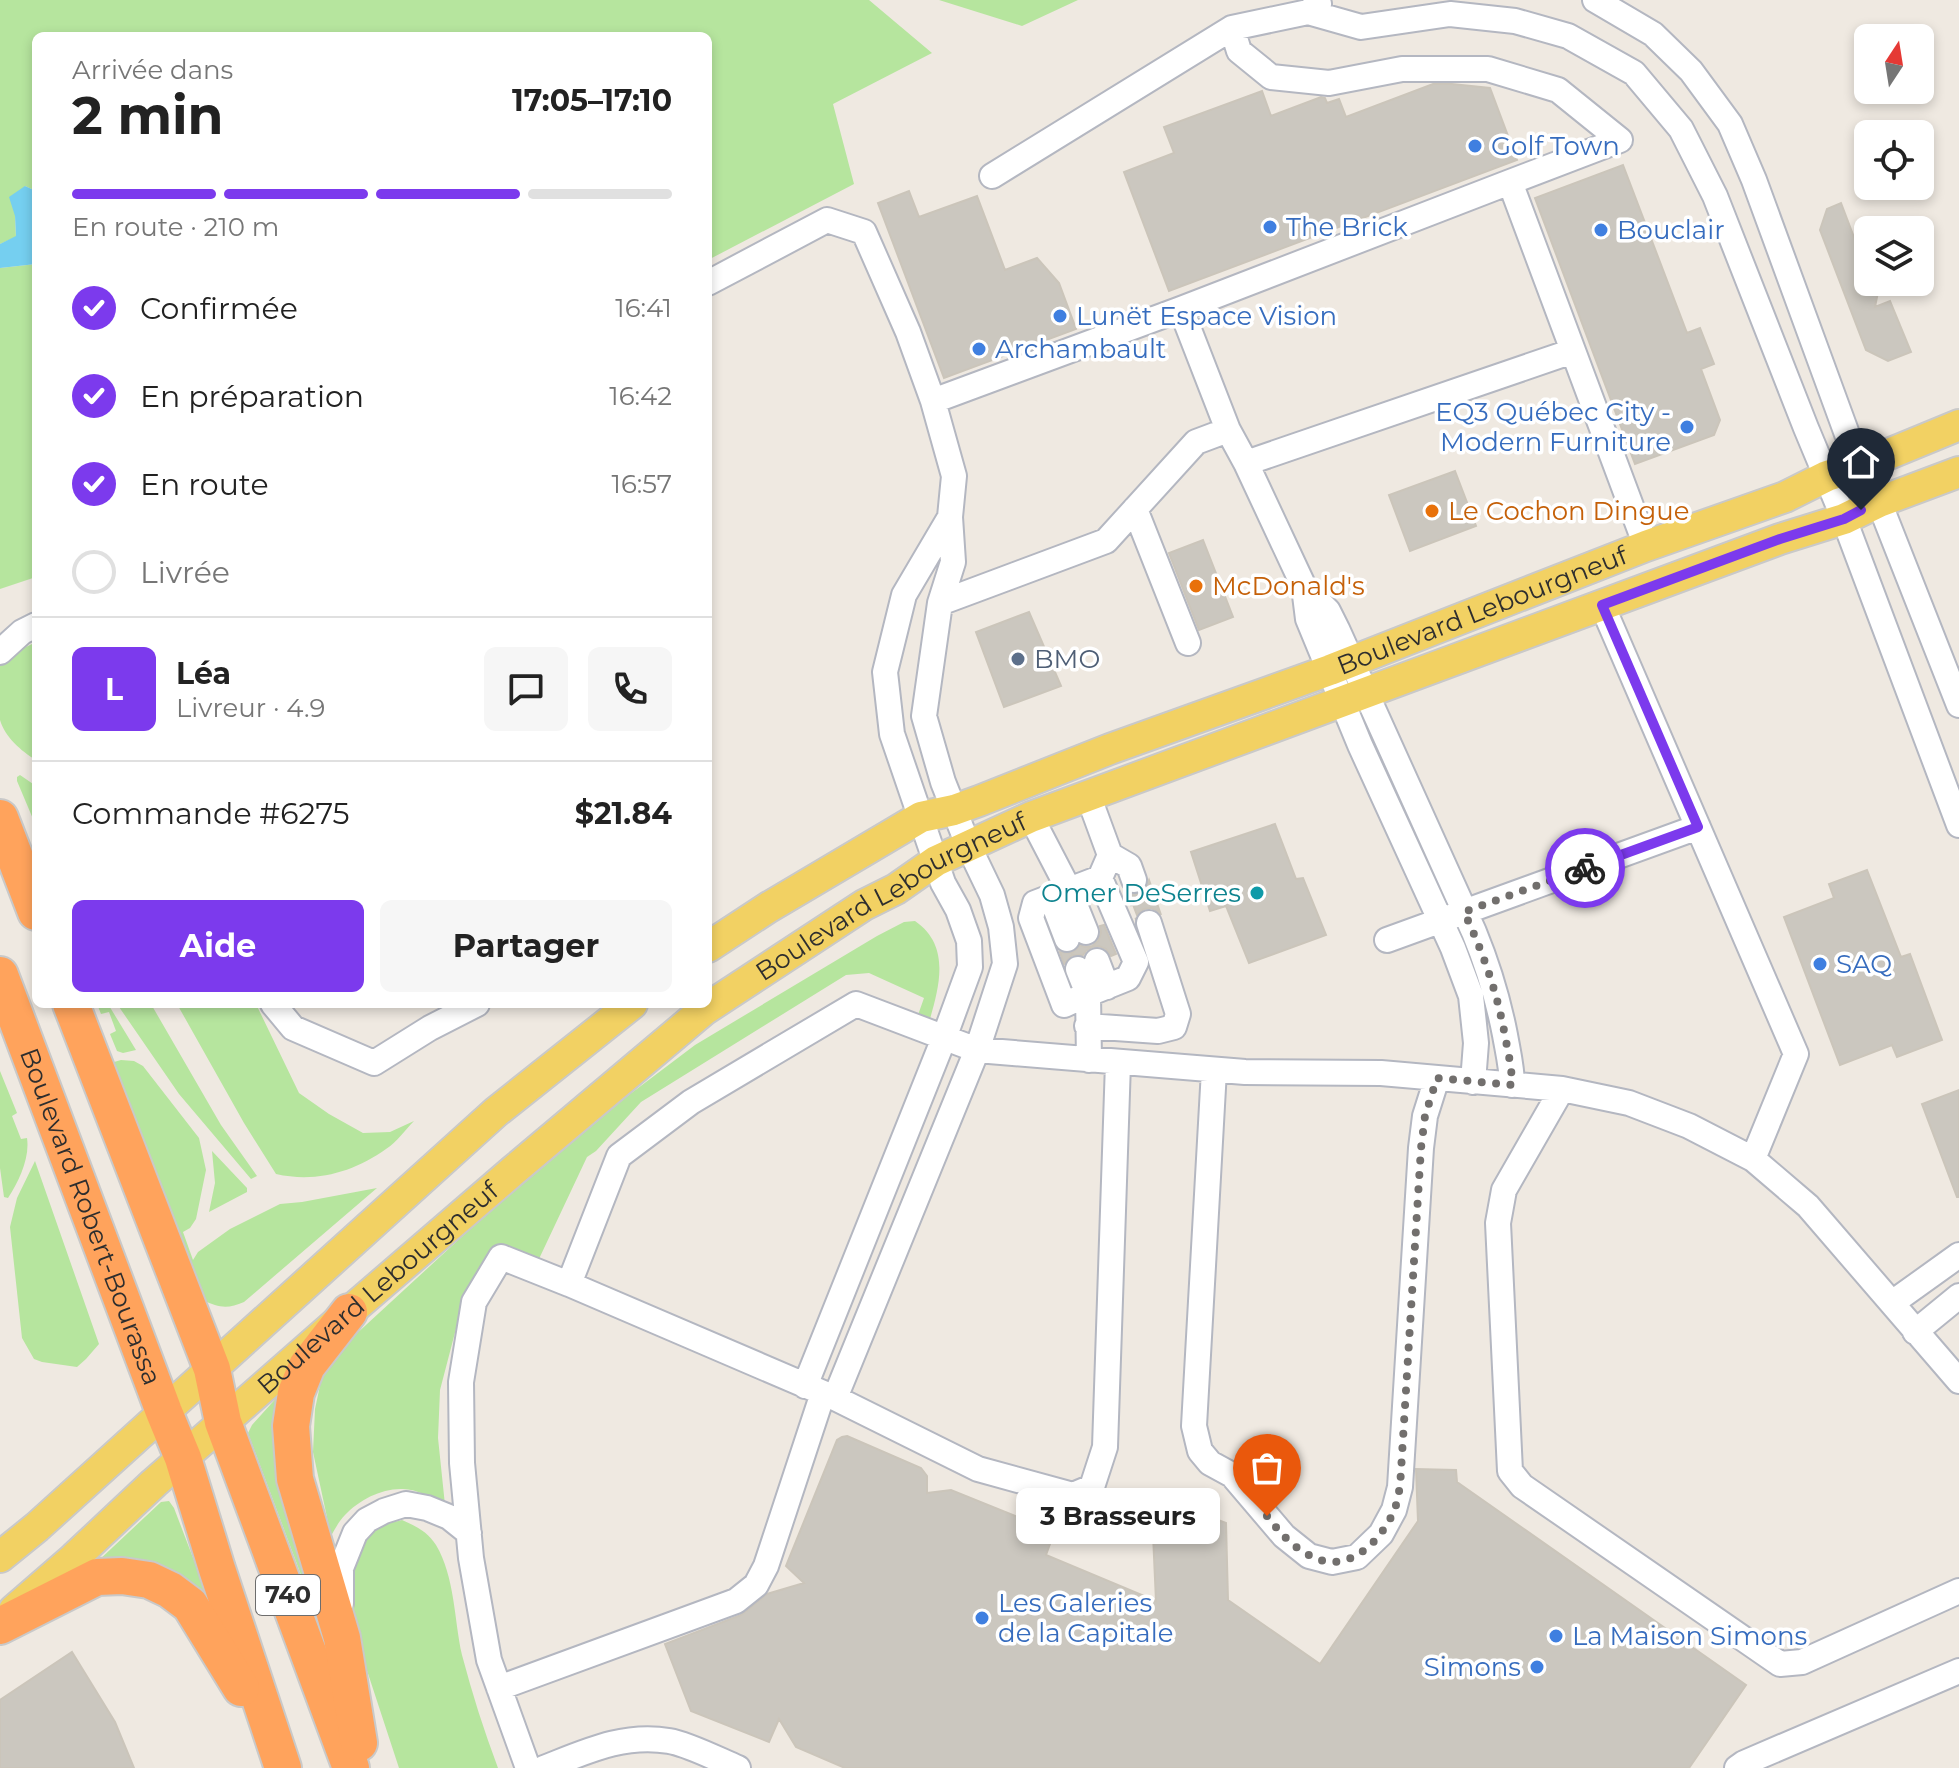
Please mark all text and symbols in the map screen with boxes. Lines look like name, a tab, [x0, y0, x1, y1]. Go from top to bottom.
north arrow	[1854, 24, 1934, 104]
map controls	[1854, 24, 1934, 296]
text: Arrivée dans	[72, 54, 233, 86]
text: 17:05–17:10	[512, 82, 672, 119]
text: 2 min	[72, 84, 224, 147]
button: locate	[1854, 120, 1934, 200]
place label: Golf Town	[1491, 130, 1620, 162]
marker: Golf Town	[1466, 137, 1484, 155]
text: En route · 210 m	[72, 211, 279, 243]
place label: The Brick	[1286, 211, 1408, 243]
place label: Bouclair	[1617, 214, 1725, 246]
button: layers	[1854, 216, 1934, 296]
marker: The Brick	[1261, 218, 1279, 236]
marker: Bouclair	[1592, 221, 1610, 239]
icon: check	[72, 286, 116, 330]
text: Confirmée	[140, 290, 298, 327]
text: 16:41	[615, 292, 672, 324]
place label: Lunët Espace Vision	[1076, 300, 1337, 332]
marker: Lunët Espace Vision	[1051, 307, 1069, 325]
place label: Archambault	[995, 333, 1166, 365]
marker: Archambault	[970, 340, 988, 358]
icon: check	[72, 374, 116, 418]
text: En préparation	[140, 378, 364, 415]
text: 16:42	[609, 380, 672, 412]
place label: EQ3 Québec City - Modern Furniture	[1435, 396, 1671, 458]
marker: EQ3 Québec City - Modern Furniture	[1678, 418, 1696, 436]
pin	[1827, 428, 1895, 510]
icon: home	[1839, 440, 1883, 484]
icon: check	[72, 462, 116, 506]
text: En route	[140, 466, 269, 503]
text: 16:57	[612, 468, 672, 500]
place label: Le Cochon Dingue	[1448, 495, 1690, 527]
marker: Le Cochon Dingue	[1423, 502, 1441, 520]
street label: Boulevard Lebourgneuf	[1332, 539, 1633, 682]
text: Livrée	[140, 554, 230, 591]
place label: McDonald's	[1212, 570, 1365, 602]
marker: McDonald's	[1187, 577, 1205, 595]
place label: BMO	[1034, 643, 1100, 675]
button: chat	[484, 647, 568, 731]
button: phone	[588, 647, 672, 731]
marker: BMO	[1009, 650, 1027, 668]
text: Léa	[176, 655, 231, 692]
text: L	[105, 671, 123, 708]
text: Livreur · 4.9	[176, 692, 325, 724]
text: Commande #6275	[72, 795, 350, 832]
text: $21.84	[575, 795, 672, 832]
street label: Boulevard Lebourgneuf	[749, 805, 1033, 988]
courier	[1545, 828, 1625, 908]
icon: bike	[1563, 846, 1607, 890]
place label: Omer DeSerres	[1041, 877, 1241, 909]
marker: Omer DeSerres	[1248, 884, 1266, 902]
button: Aide	[72, 900, 364, 992]
button: Partager	[380, 900, 672, 992]
place label: SAQ	[1836, 948, 1892, 980]
marker: SAQ	[1811, 955, 1829, 973]
street label: Boulevard Robert-Bourassa	[13, 1043, 168, 1390]
street label: Boulevard Lebourgneuf	[250, 1174, 506, 1401]
pin	[1233, 1434, 1301, 1516]
icon: bag	[1245, 1446, 1289, 1490]
callout: 3 Brasseurs	[1015, 1488, 1219, 1544]
text: 3 Brasseurs	[1040, 1500, 1196, 1532]
road number: 740	[256, 1575, 320, 1615]
place label: Les Galeries de la Capitale	[998, 1587, 1173, 1649]
marker: Les Galeries de la Capitale	[973, 1609, 991, 1627]
place label: La Maison Simons	[1572, 1620, 1807, 1652]
marker: La Maison Simons	[1547, 1627, 1565, 1645]
place label: Simons	[1424, 1651, 1521, 1683]
marker: Simons	[1528, 1658, 1546, 1676]

